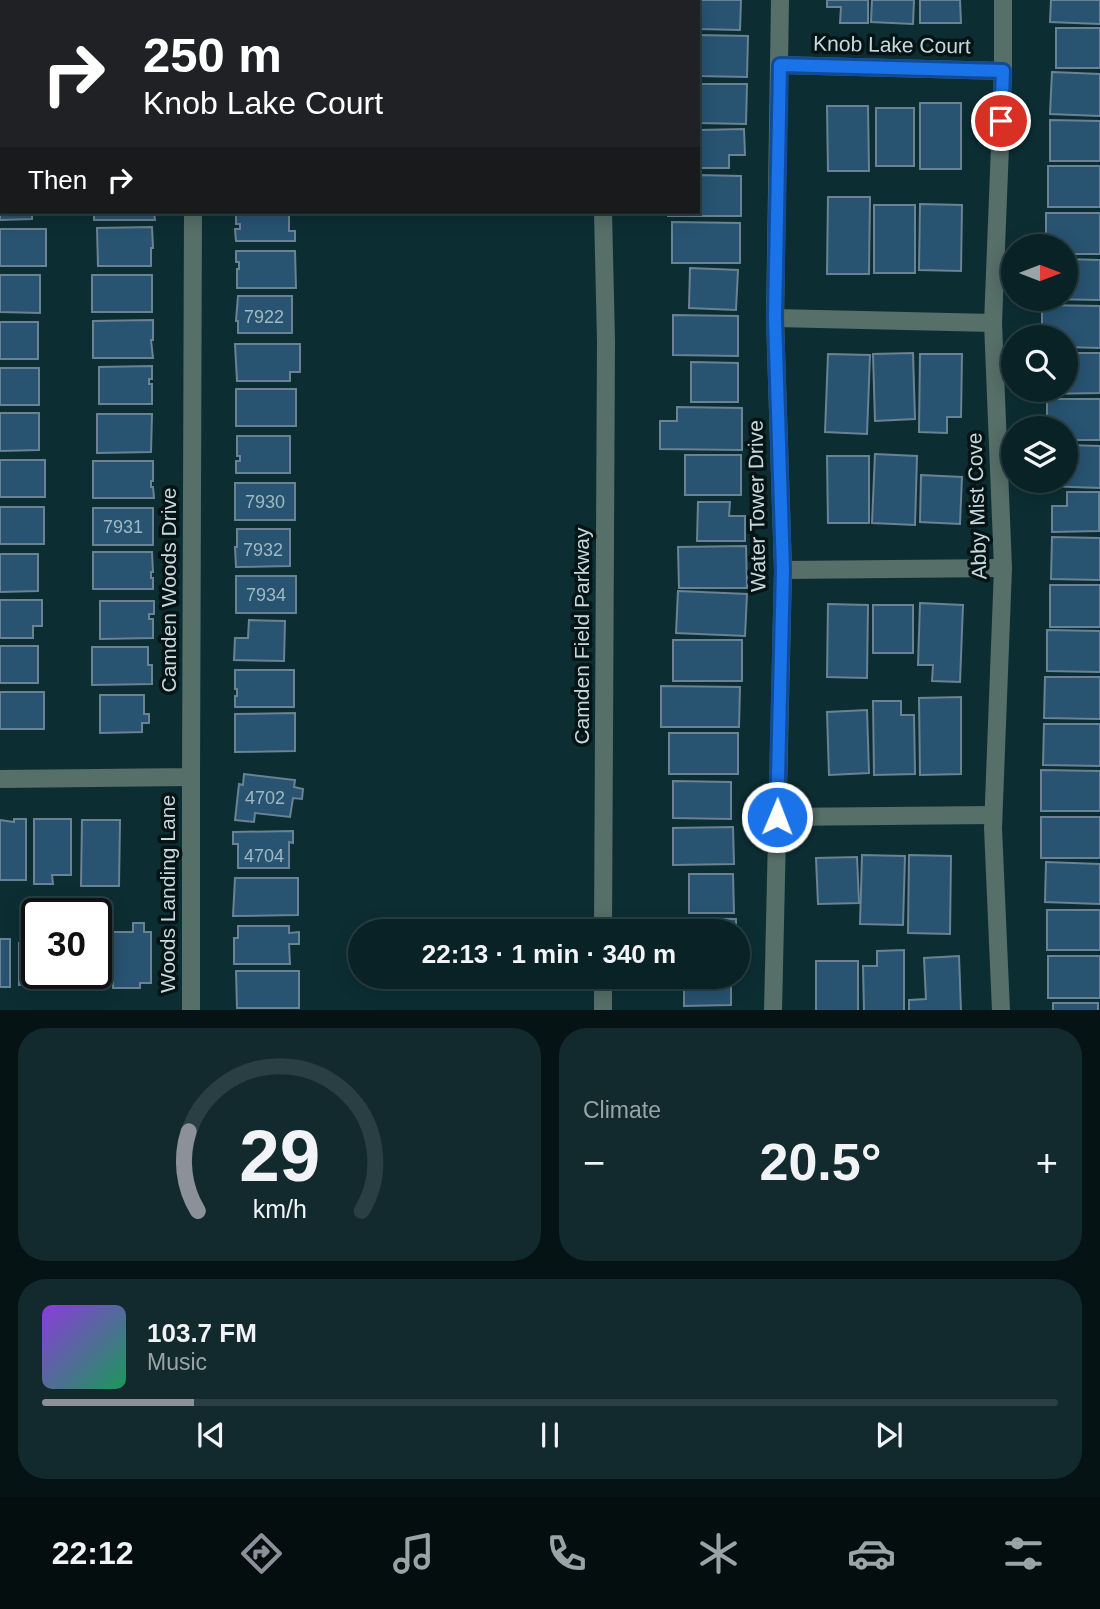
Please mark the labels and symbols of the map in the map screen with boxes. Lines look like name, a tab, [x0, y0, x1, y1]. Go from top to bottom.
street label: Knob Lake Court	[813, 32, 971, 57]
pin	[971, 91, 1031, 151]
north arrow	[1001, 234, 1078, 312]
house number: 7922	[244, 307, 284, 327]
street label: Water Tower Drive	[744, 420, 769, 592]
street label: Abby Mist Cove	[962, 432, 991, 580]
street label: Camden Woods Drive	[157, 487, 180, 693]
house number: 7930	[245, 492, 285, 512]
house number: 7931	[103, 517, 143, 537]
street label: Camden Field Parkway	[570, 527, 593, 745]
house number: 7932	[243, 540, 283, 560]
house number: 7934	[246, 585, 286, 605]
position arrow	[740, 780, 814, 854]
house number: 4702	[245, 788, 285, 808]
street label: Woods Landing Lane	[156, 795, 179, 993]
house number: 4704	[244, 846, 284, 866]
speed limit sign: 30	[21, 898, 112, 989]

